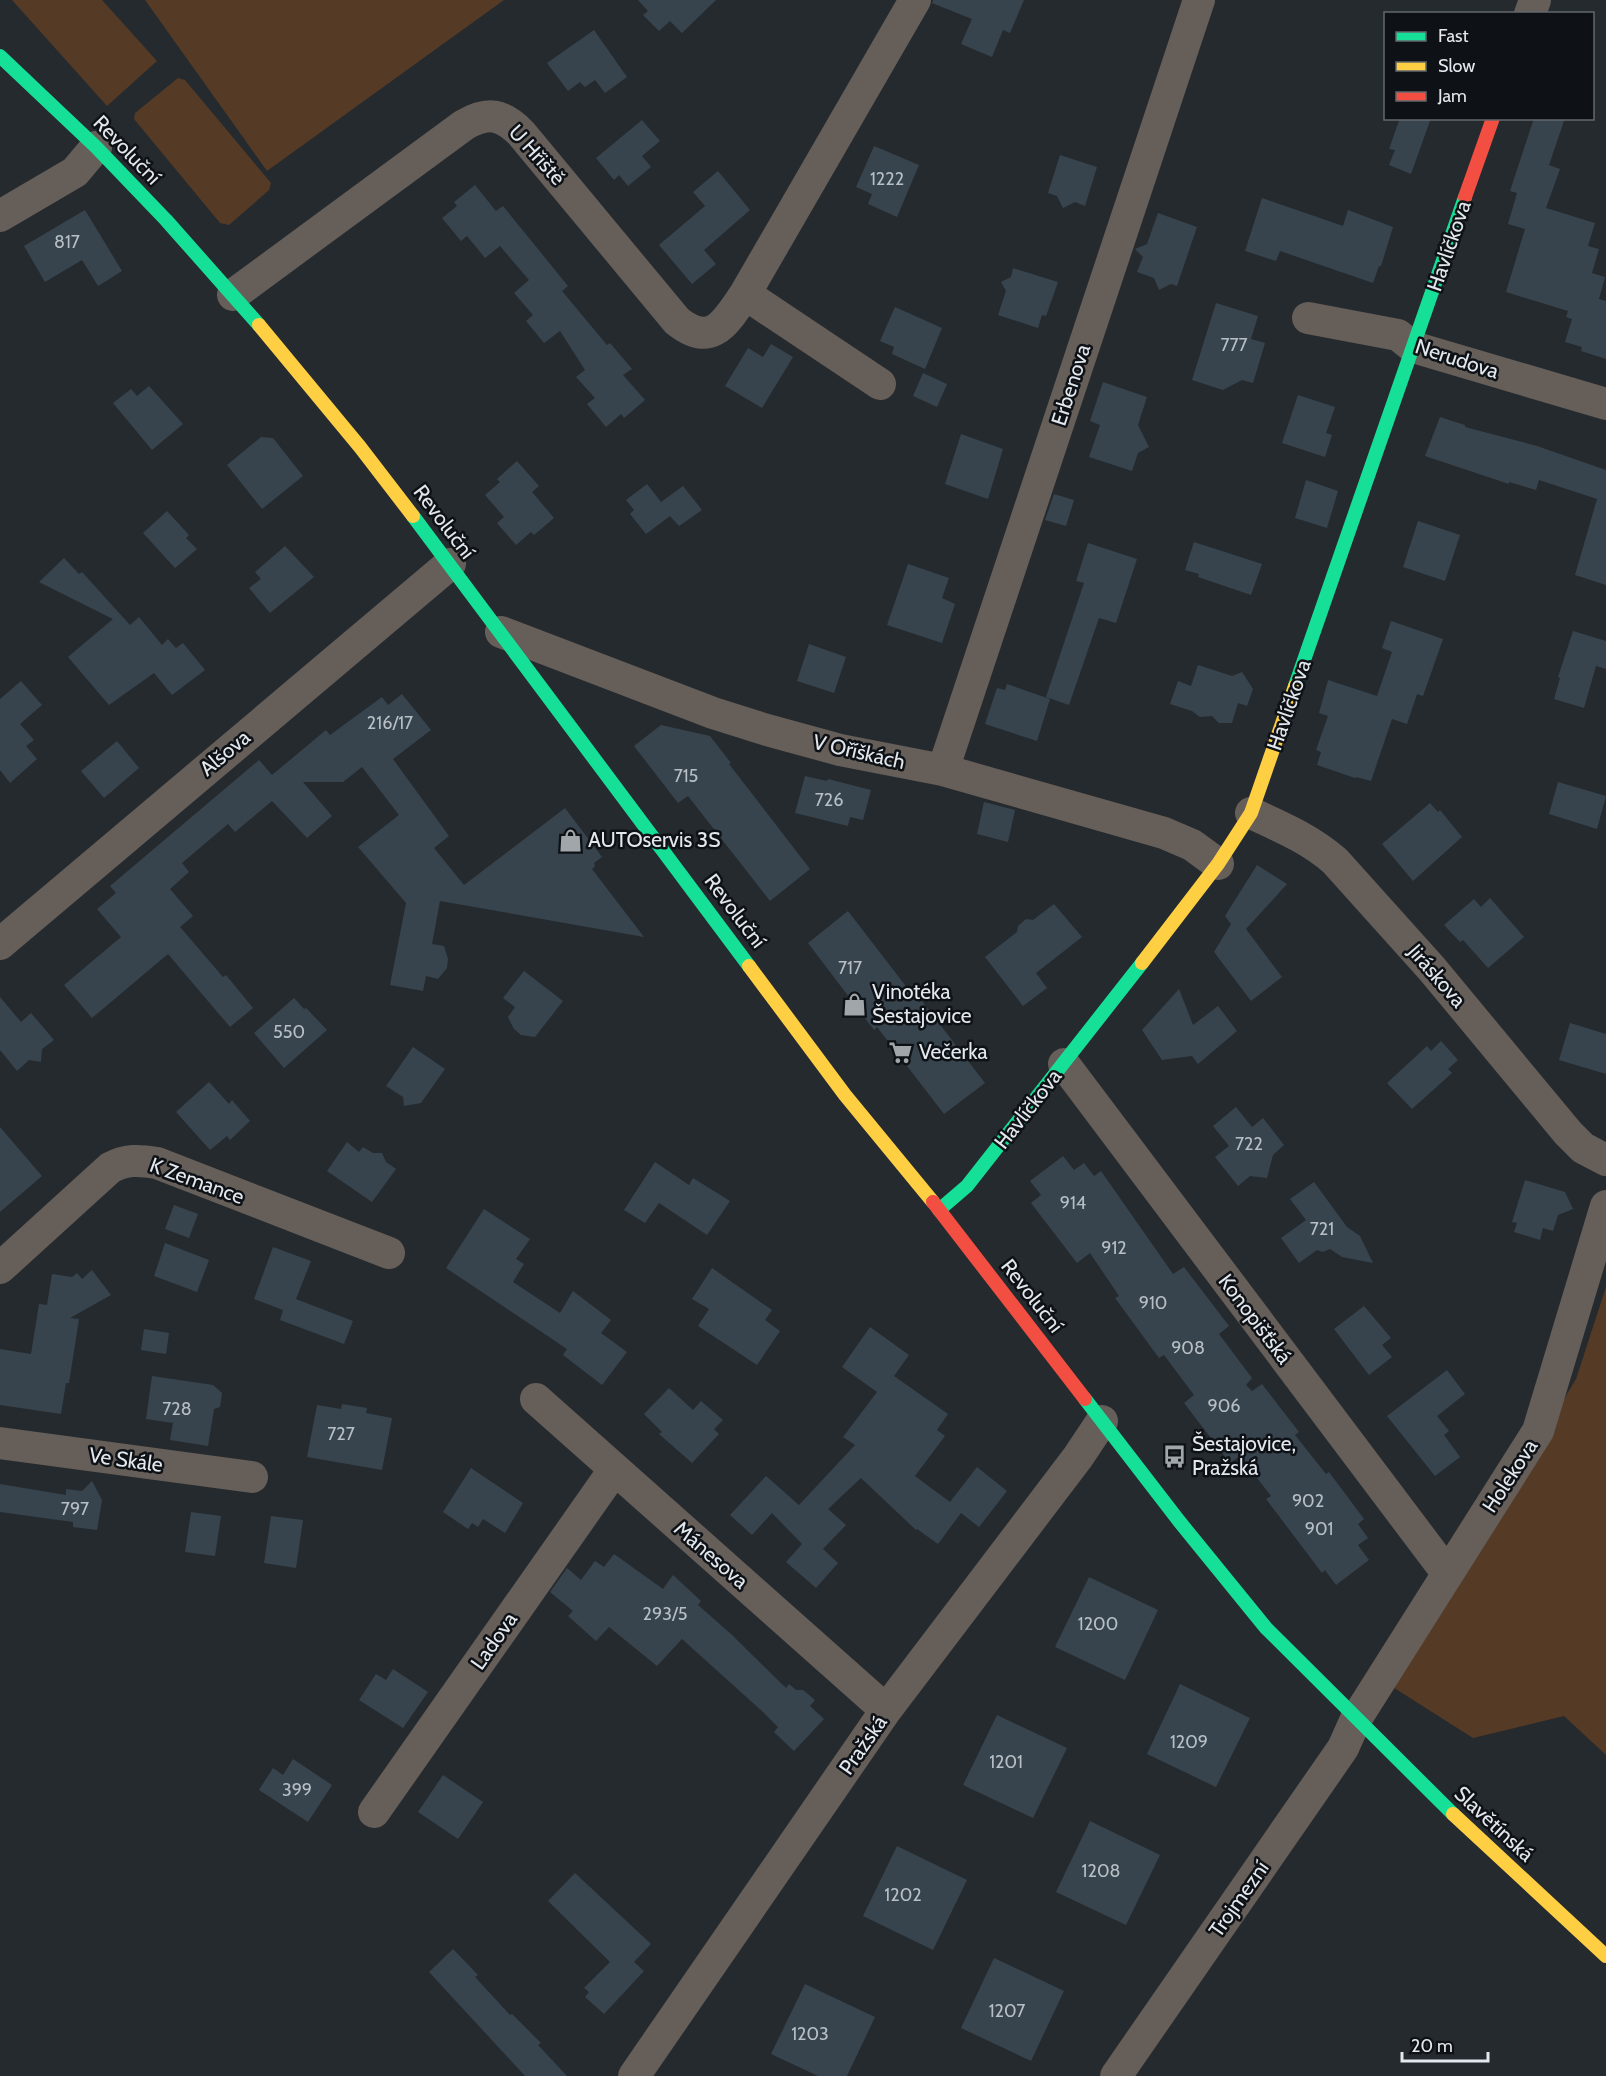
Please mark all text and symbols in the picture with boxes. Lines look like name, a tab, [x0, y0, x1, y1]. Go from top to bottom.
legend	[1384, 12, 1594, 120]
text: Fast	[1438, 25, 1469, 47]
text: Slow	[1438, 55, 1475, 77]
text: Jam	[1437, 85, 1467, 107]
street label: Revoluční	[88, 110, 167, 190]
street label: U Hřiště	[504, 119, 571, 190]
house number: 1222	[870, 168, 904, 190]
street label: Havlíčkova	[1421, 197, 1476, 294]
house number: 817	[54, 231, 80, 253]
street label: Nerudova	[1412, 333, 1502, 384]
house number: 777	[1220, 334, 1248, 356]
street label: Erbenova	[1046, 341, 1095, 429]
street label: Revoluční	[408, 480, 481, 564]
street label: Havlíčkova	[1261, 656, 1316, 753]
house number: 216/17	[367, 712, 413, 734]
street label: Alšova	[194, 724, 255, 781]
street label: V Oříškách	[811, 729, 908, 774]
house number: 715	[674, 765, 698, 787]
house number: 726	[815, 789, 843, 811]
shop icon: AUTOservis 3S	[557, 827, 583, 853]
place label: AUTOservis 3S	[588, 827, 720, 852]
street label: Revoluční	[699, 869, 772, 953]
street label: Jiráskova	[1403, 938, 1472, 1012]
house number: 717	[838, 957, 862, 979]
place label: Vinotéka Šestajovice	[872, 979, 972, 1029]
shop icon: Vinotéka Šestajovice	[841, 991, 867, 1017]
house number: 550	[273, 1021, 305, 1043]
supermarket icon: Večerka	[888, 1039, 914, 1065]
place label: Večerka	[919, 1039, 988, 1064]
street label: Havlíčkova	[989, 1064, 1066, 1153]
house number: 722	[1235, 1133, 1263, 1155]
street label: K Zemance	[147, 1152, 248, 1209]
house number: 914	[1060, 1192, 1086, 1214]
house number: 721	[1310, 1218, 1334, 1240]
house number: 912	[1101, 1237, 1127, 1259]
street label: Revoluční	[996, 1254, 1069, 1338]
street label: Konopišťská	[1214, 1269, 1297, 1369]
house number: 910	[1139, 1292, 1167, 1314]
house number: 908	[1171, 1337, 1205, 1359]
house number: 906	[1207, 1395, 1241, 1417]
house number: 728	[162, 1398, 192, 1420]
house number: 727	[327, 1423, 355, 1445]
place label: Šestajovice, Pražská	[1192, 1431, 1296, 1480]
street label: Holekova	[1477, 1434, 1542, 1517]
street label: Ve Skále	[88, 1442, 165, 1477]
bus stop icon: Šestajovice, Pražská	[1161, 1443, 1187, 1469]
house number: 902	[1292, 1490, 1324, 1512]
house number: 797	[61, 1498, 89, 1520]
street label: Mánesova	[669, 1516, 753, 1594]
house number: 901	[1305, 1518, 1333, 1540]
house number: 293/5	[643, 1603, 687, 1625]
street label: Ladova	[465, 1607, 522, 1674]
house number: 1200	[1078, 1613, 1118, 1635]
street label: Pražská	[833, 1710, 892, 1779]
house number: 1209	[1170, 1731, 1208, 1753]
house number: 1201	[989, 1751, 1023, 1773]
house number: 399	[282, 1779, 312, 1801]
street label: Slavětínská	[1450, 1781, 1539, 1867]
street label: Trojmezní	[1203, 1855, 1275, 1942]
house number: 1208	[1082, 1860, 1120, 1882]
house number: 1202	[884, 1884, 922, 1906]
house number: 1207	[989, 2000, 1025, 2022]
house number: 1203	[791, 2023, 829, 2045]
scale bar	[1402, 2025, 1488, 2063]
text: 20 m	[1411, 2035, 1453, 2057]

